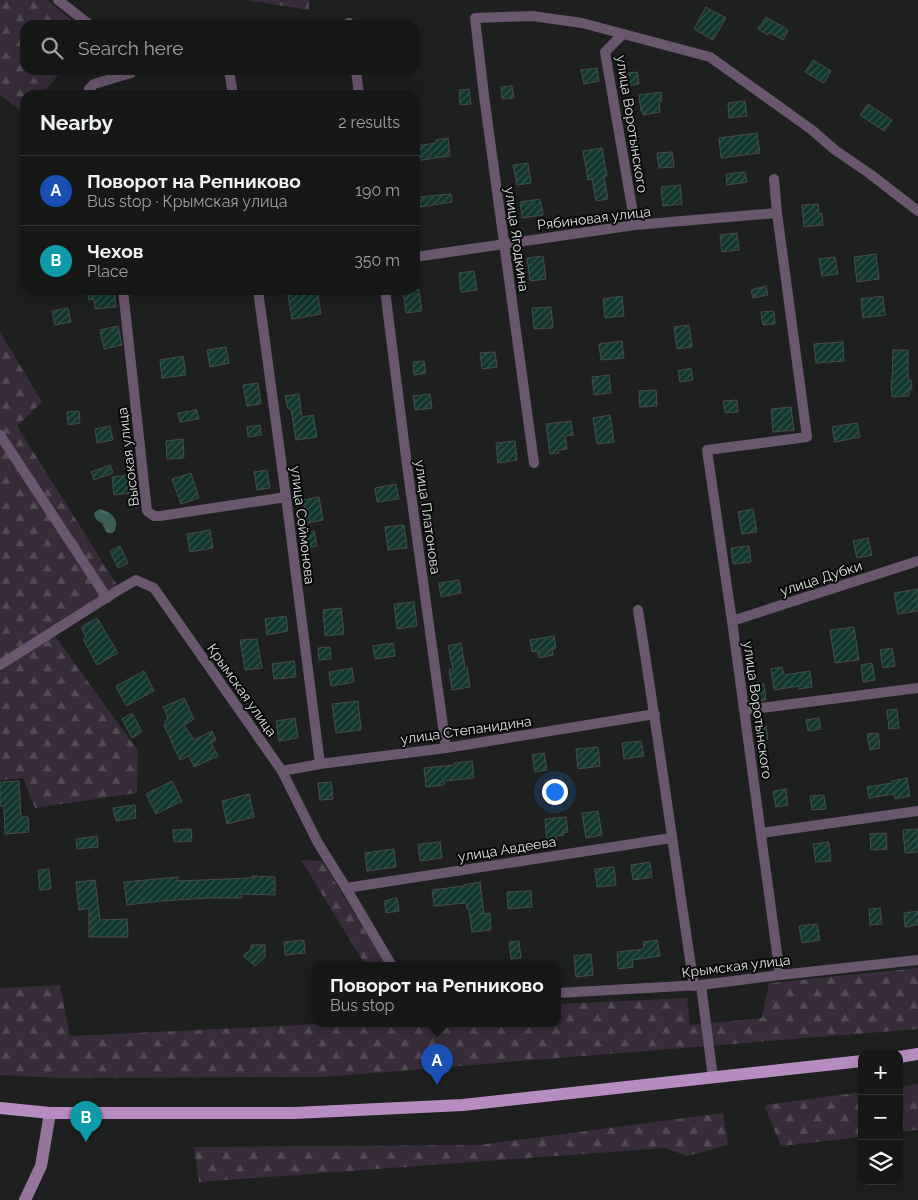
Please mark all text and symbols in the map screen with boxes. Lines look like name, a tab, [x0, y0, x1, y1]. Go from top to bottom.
search box	[20, 20, 420, 75]
icon: search	[38, 34, 66, 62]
text: Search here	[78, 37, 184, 59]
street label: улица Воротынского	[613, 54, 651, 194]
text: Nearby	[40, 110, 113, 135]
text: 2 results	[338, 113, 400, 132]
text: Поворот на Репниково	[87, 170, 301, 192]
text: A	[51, 181, 61, 200]
text: 190 m	[355, 181, 400, 200]
street label: улица Ягодкина	[502, 186, 532, 292]
text: Bus stop · Крымская улица	[87, 192, 288, 211]
street label: Рябиновая улица	[536, 203, 652, 233]
text: Чехов	[87, 240, 144, 262]
text: B	[51, 251, 61, 270]
text: 350 m	[354, 251, 400, 270]
text: Place	[87, 262, 128, 281]
street label: Высокая улица	[114, 407, 142, 507]
street label: улица Платонова	[412, 459, 444, 575]
street label: улица Соймонова	[288, 465, 318, 585]
street label: улица Дубки	[778, 557, 864, 599]
street label: улица Воротынского	[740, 640, 776, 780]
street label: Крымская улица	[204, 641, 280, 739]
street label: улица Степанидина	[400, 713, 532, 747]
your location	[542, 779, 568, 805]
street label: улица Авдеева	[457, 833, 557, 865]
street label: Крымская улица	[681, 951, 791, 981]
popup	[313, 962, 561, 1027]
text: Поворот на Репниково	[330, 974, 544, 996]
text: Bus stop	[330, 996, 394, 1015]
pin: A	[421, 1044, 453, 1085]
map controls	[858, 1050, 903, 1185]
button: +	[858, 1050, 903, 1095]
button: −	[858, 1095, 903, 1140]
pin: B	[70, 1101, 102, 1142]
button: layers	[858, 1140, 903, 1185]

